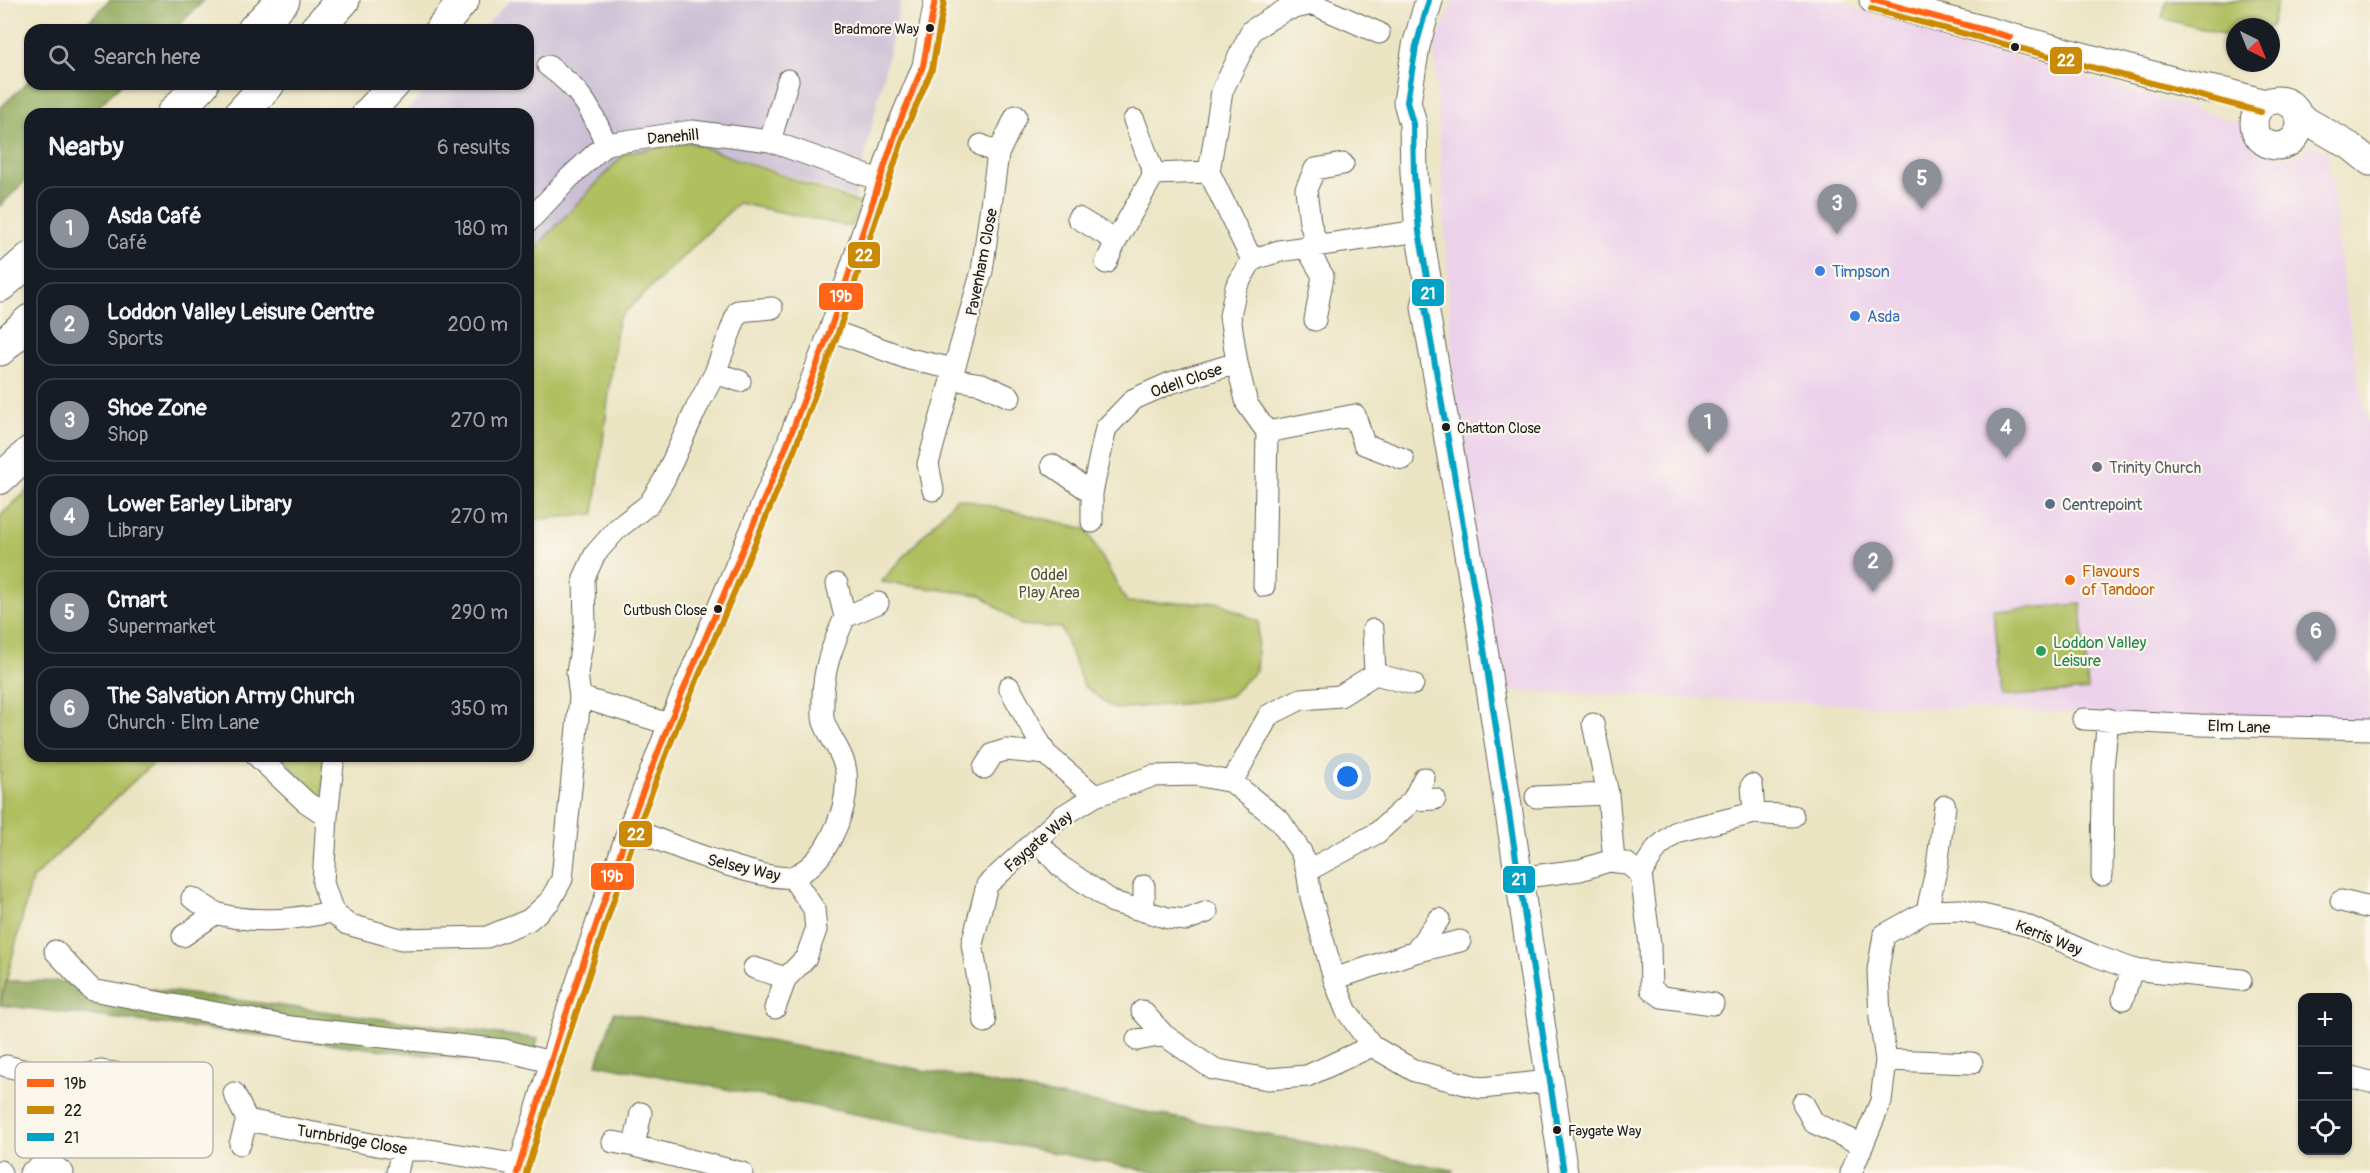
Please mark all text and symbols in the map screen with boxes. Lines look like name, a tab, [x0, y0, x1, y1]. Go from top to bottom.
north arrow	[2226, 18, 2280, 72]
place label: Bradmore Way	[834, 21, 919, 38]
marker: Bradmore Way	[924, 22, 936, 34]
search box	[24, 24, 534, 90]
icon: search	[45, 41, 78, 74]
unlabelled marker	[2009, 41, 2021, 53]
text: Search here	[93, 43, 200, 71]
line badge: 22	[2049, 46, 2083, 75]
text: 22	[2057, 51, 2075, 71]
street label: Danehill	[646, 125, 700, 149]
text: Nearby	[48, 131, 124, 163]
text: 6 results	[437, 135, 510, 160]
pin: 5	[1902, 160, 1942, 209]
pin: 3	[1818, 184, 1856, 234]
text: Asda Café	[107, 202, 201, 230]
street label: Pavenham Close	[962, 206, 1002, 318]
text: 1	[66, 216, 73, 241]
text: 180 m	[454, 216, 508, 241]
text: Café	[107, 230, 147, 255]
line badge: 22	[847, 241, 881, 269]
text: 22	[855, 246, 873, 266]
place label: Timpson	[1832, 262, 1890, 282]
marker: Timpson	[1813, 264, 1827, 278]
line badge: 21	[1411, 278, 1445, 307]
line badge: 19b	[818, 282, 864, 311]
text: 21	[1420, 284, 1436, 304]
text: 19b	[830, 287, 852, 307]
text: Loddon Valley Leisure Centre	[107, 298, 374, 326]
place label: Asda	[1867, 307, 1900, 327]
marker: Asda	[1848, 309, 1862, 323]
text: 2	[64, 312, 75, 337]
text: 200 m	[447, 312, 508, 337]
text: Sports	[107, 326, 163, 351]
street label: Odell Close	[1148, 359, 1225, 403]
text: Shoe Zone	[107, 394, 207, 422]
pin: 1	[1688, 404, 1728, 453]
text: 3	[64, 408, 75, 433]
text: 270 m	[450, 408, 508, 433]
pin: 4	[1986, 408, 2026, 458]
place label: Chatton Close	[1457, 420, 1541, 437]
marker: Chatton Close	[1440, 421, 1452, 433]
text: Shop	[107, 422, 148, 447]
place label: Trinity Church	[2109, 458, 2201, 478]
marker: Trinity Church	[2090, 460, 2104, 474]
text: Lower Earley Library	[107, 490, 292, 518]
place label: Centrepoint	[2062, 495, 2143, 515]
marker: Centrepoint	[2043, 497, 2057, 511]
text: 4	[64, 504, 75, 529]
text: 270 m	[450, 504, 508, 529]
text: Library	[107, 518, 164, 543]
pin: 2	[1854, 542, 1892, 592]
place label: Flavours of Tandoor	[2082, 562, 2155, 600]
park label: Oddel Play Area	[1018, 565, 1080, 603]
marker: Flavours of Tandoor	[2063, 573, 2077, 587]
text: Cmart	[107, 586, 167, 614]
text: 5	[64, 600, 75, 625]
text: 290 m	[451, 600, 508, 625]
place label: Cutbush Close	[623, 602, 707, 619]
marker: Cutbush Close	[712, 603, 724, 615]
pin: 6	[2296, 612, 2336, 662]
text: Supermarket	[107, 614, 216, 639]
place label: Loddon Valley Leisure	[2053, 633, 2146, 671]
marker: Loddon Valley Leisure	[2034, 644, 2048, 658]
text: The Salvation Army Church	[107, 682, 355, 710]
text: 6	[64, 696, 75, 721]
text: 350 m	[450, 696, 508, 721]
text: Church · Elm Lane	[107, 710, 259, 735]
street label: Elm Lane	[2207, 716, 2271, 738]
your location	[1333, 762, 1362, 791]
street label: Faygate Way	[1001, 807, 1077, 877]
line badge: 22	[618, 820, 653, 848]
text: 22	[627, 825, 645, 845]
street label: Selsey Way	[705, 850, 782, 886]
line badge: 19b	[590, 862, 635, 891]
line badge: 21	[1502, 865, 1536, 894]
text: 19b	[601, 867, 623, 887]
text: 21	[1511, 870, 1527, 890]
street label: Kerris Way	[2012, 915, 2085, 960]
map controls	[2298, 993, 2352, 1155]
button: +	[2298, 993, 2352, 1047]
button: −	[2298, 1047, 2352, 1101]
legend	[15, 1062, 213, 1158]
text: 19b	[64, 1074, 86, 1094]
text: 22	[64, 1101, 82, 1121]
button: locate	[2298, 1101, 2352, 1155]
street label: Turnbridge Close	[295, 1120, 409, 1160]
place label: Faygate Way	[1568, 1123, 1641, 1140]
marker: Faygate Way	[1551, 1124, 1563, 1136]
text: 21	[64, 1128, 79, 1148]

